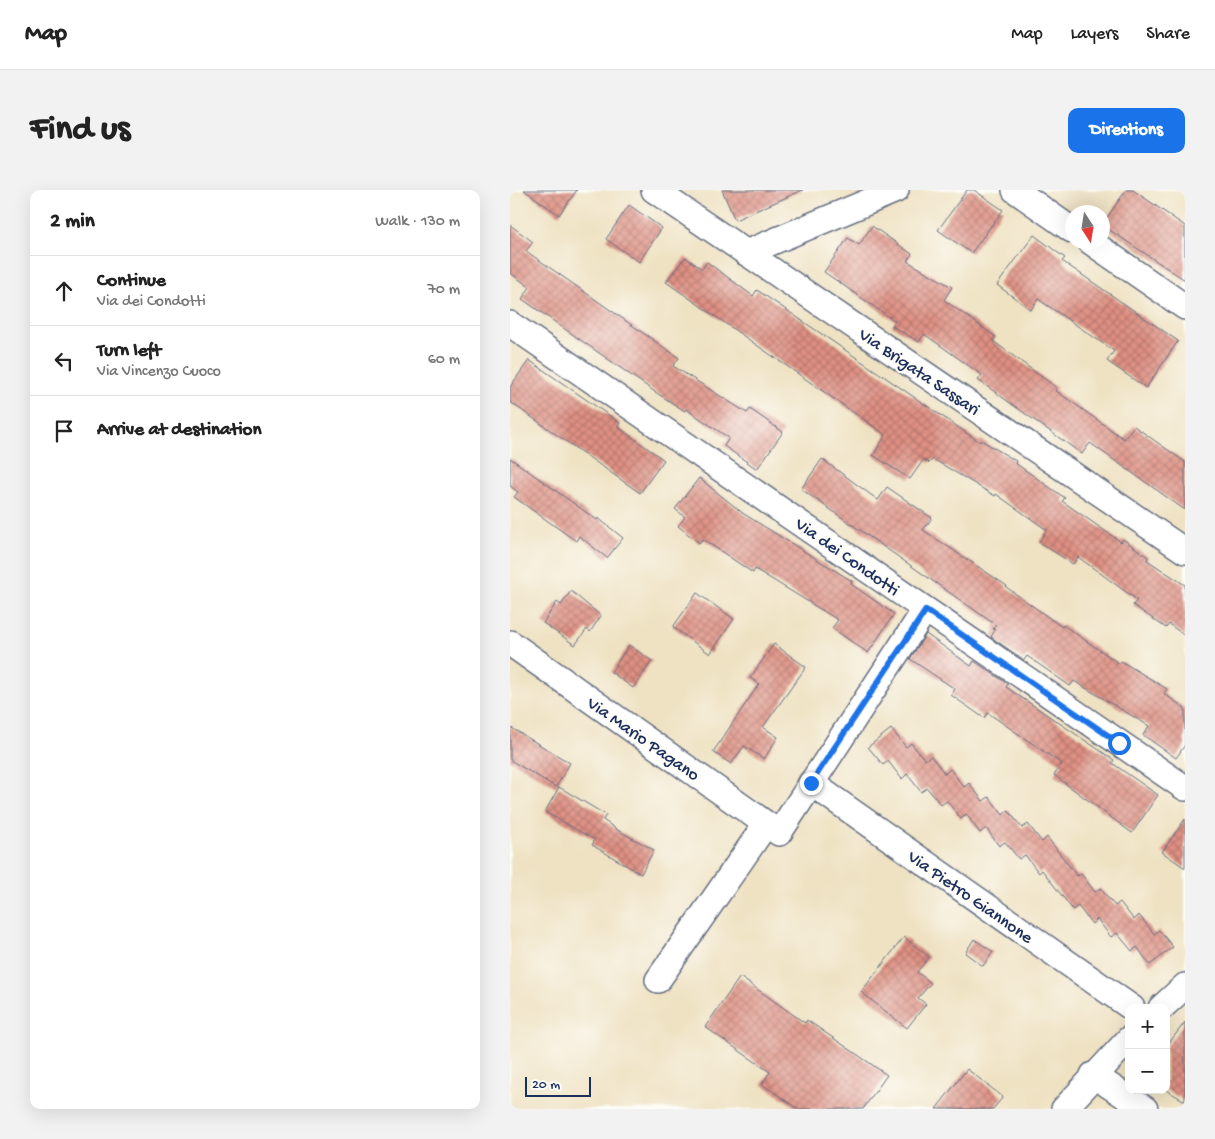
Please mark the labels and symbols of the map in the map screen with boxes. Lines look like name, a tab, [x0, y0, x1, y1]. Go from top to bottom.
north arrow	[1065, 205, 1110, 250]
street label: Via Brigata Sassari	[853, 324, 983, 421]
street label: Via dei Condotti	[790, 514, 903, 602]
street label: Via Mario Pagano	[581, 693, 703, 787]
route start	[1108, 732, 1131, 755]
route end	[800, 772, 823, 795]
street label: Via Pietro Giannone	[902, 846, 1037, 950]
scale bar	[525, 1074, 591, 1097]

